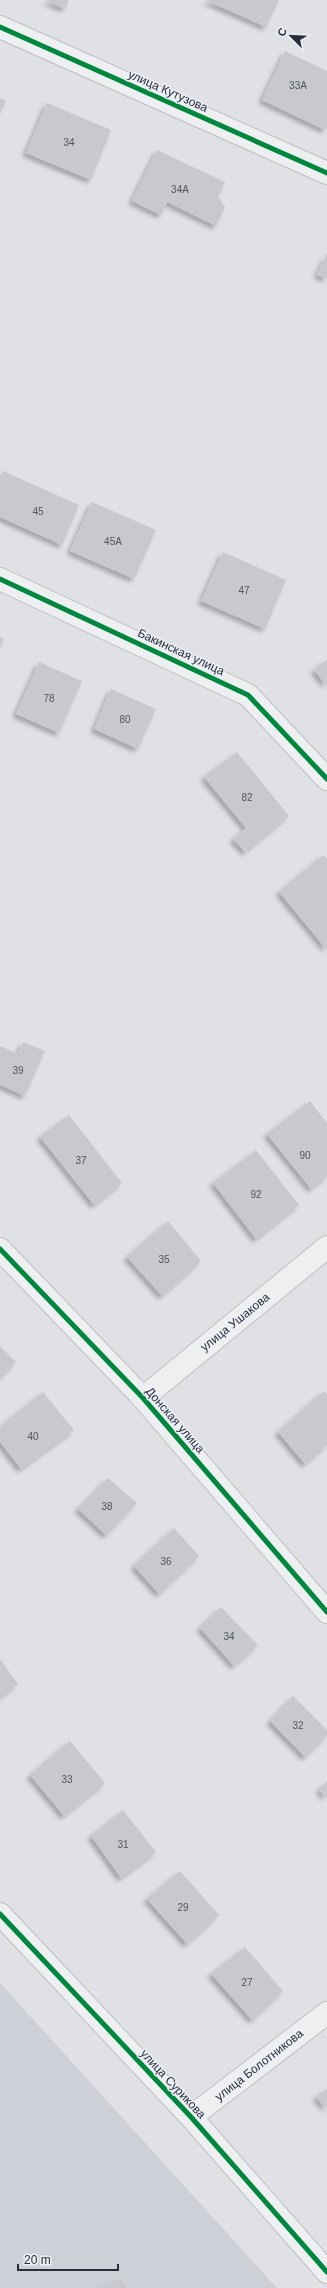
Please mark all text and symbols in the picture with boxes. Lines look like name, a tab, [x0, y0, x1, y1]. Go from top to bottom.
north arrow	[271, 16, 311, 56]
text: С	[275, 26, 289, 38]
street label: улица Кутузова	[126, 67, 210, 115]
house number: 33А	[289, 80, 307, 91]
house number: 34	[63, 137, 75, 148]
house number: 34А	[171, 184, 189, 195]
house number: 45	[32, 506, 44, 517]
house number: 45А	[104, 536, 122, 547]
house number: 47	[238, 585, 250, 596]
street label: Бакинская улица	[135, 626, 227, 678]
house number: 78	[43, 693, 55, 704]
house number: 80	[119, 714, 131, 725]
house number: 82	[241, 792, 253, 803]
house number: 39	[12, 1065, 24, 1076]
house number: 90	[299, 1150, 311, 1161]
house number: 37	[75, 1155, 87, 1166]
house number: 92	[250, 1189, 262, 1200]
house number: 35	[158, 1254, 170, 1265]
street label: улица Ушакова	[198, 1290, 273, 1354]
street label: Донская улица	[143, 1384, 208, 1456]
house number: 40	[27, 1431, 39, 1442]
house number: 38	[101, 1501, 113, 1512]
house number: 36	[160, 1556, 172, 1567]
house number: 34	[223, 1631, 235, 1642]
house number: 32	[292, 1720, 304, 1731]
house number: 33	[61, 1774, 73, 1785]
house number: 31	[117, 1839, 129, 1850]
house number: 29	[177, 1902, 189, 1913]
house number: 27	[241, 1977, 253, 1988]
street label: улица Болотникова	[212, 2026, 306, 2104]
street label: улица Сурикова	[137, 2047, 209, 2122]
scale bar	[18, 2246, 118, 2272]
text: 20 m	[24, 2253, 51, 2267]

